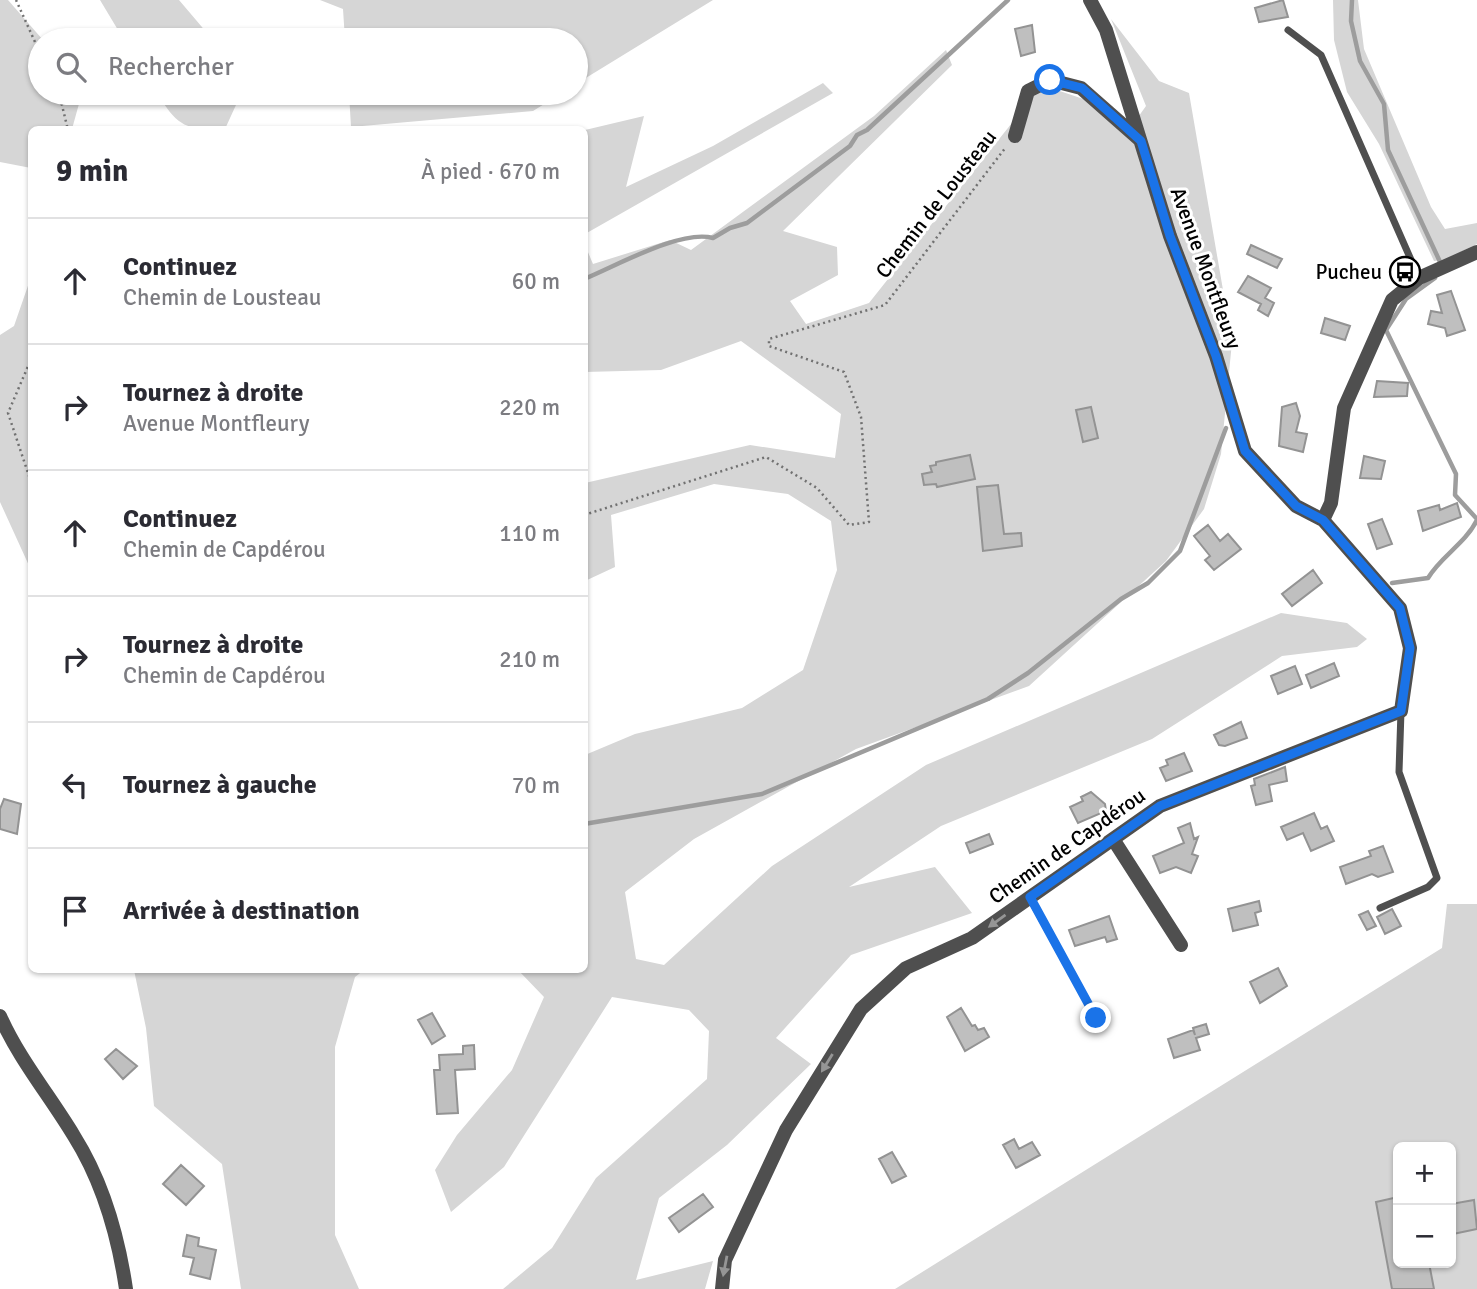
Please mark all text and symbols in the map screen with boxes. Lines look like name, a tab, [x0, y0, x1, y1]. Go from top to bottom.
search box	[28, 28, 588, 105]
icon: search	[52, 48, 90, 86]
text: Rechercher	[108, 51, 234, 83]
route start	[1034, 64, 1065, 95]
street label: Chemin de Lousteau	[870, 125, 1002, 283]
text: 9 min	[56, 153, 128, 190]
text: À pied · 670 m	[421, 157, 560, 186]
street label: Avenue Montfleury	[1165, 184, 1247, 353]
text: Continuez	[123, 251, 237, 283]
bus stop icon: Pucheu	[1388, 255, 1422, 289]
place label: Pucheu	[1316, 259, 1382, 285]
icon: ahead	[56, 262, 94, 300]
text: 60 m	[512, 267, 560, 296]
text: Chemin de Lousteau	[123, 283, 321, 312]
text: Tournez à droite	[123, 377, 303, 409]
icon: right	[56, 388, 94, 426]
text: 220 m	[499, 393, 560, 422]
text: Avenue Montfleury	[123, 409, 309, 438]
text: Continuez	[123, 503, 237, 535]
icon: ahead	[56, 514, 94, 552]
text: 110 m	[499, 519, 560, 548]
text: Chemin de Capdérou	[123, 535, 326, 564]
text: Tournez à droite	[123, 629, 303, 661]
icon: right	[56, 640, 94, 678]
text: 210 m	[499, 645, 560, 674]
text: Chemin de Capdérou	[123, 661, 326, 690]
icon: left	[56, 766, 94, 804]
text: Tournez à gauche	[123, 769, 317, 801]
text: 70 m	[512, 771, 560, 800]
street label: Chemin de Capdérou	[984, 782, 1150, 910]
icon: arrive	[56, 892, 94, 930]
text: Arrivée à destination	[123, 895, 360, 927]
one-way arrow	[988, 914, 1006, 928]
route end	[1080, 1002, 1111, 1033]
one-way arrow	[821, 1054, 834, 1073]
map controls	[1393, 1142, 1456, 1268]
button: +	[1393, 1142, 1456, 1205]
button: −	[1393, 1205, 1456, 1268]
one-way arrow	[720, 1255, 731, 1277]

